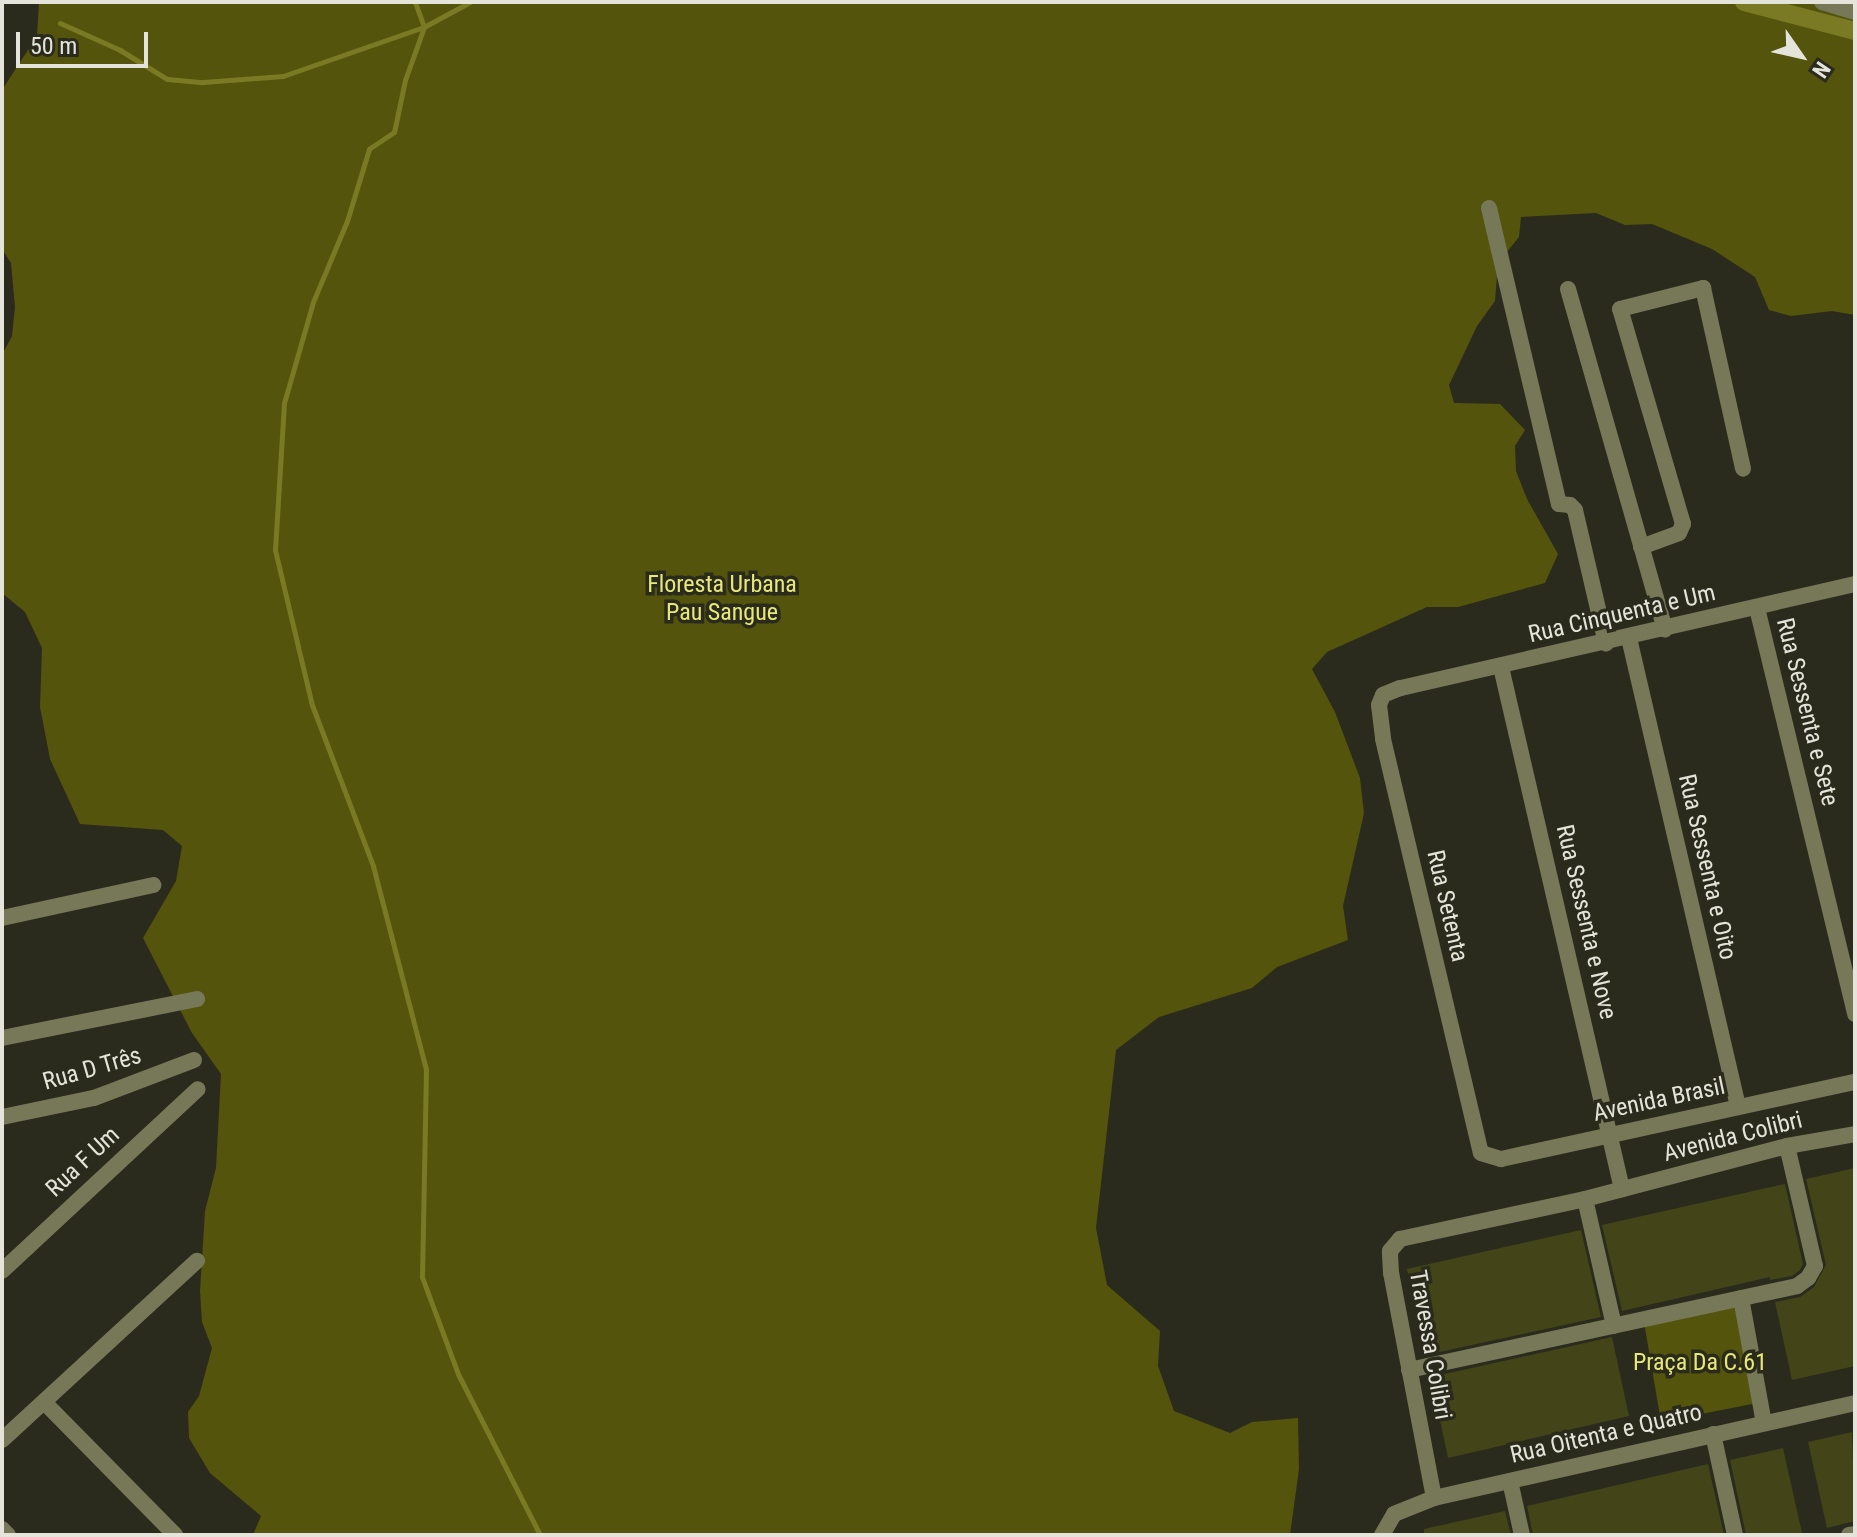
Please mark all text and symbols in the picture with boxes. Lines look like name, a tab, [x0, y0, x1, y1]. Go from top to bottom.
scale bar	[20, 16, 152, 66]
north arrow	[1761, 16, 1841, 96]
text: 50 m	[30, 32, 77, 60]
text: N	[1807, 57, 1835, 82]
park label: Floresta Urbana Pau Sangue	[647, 571, 797, 627]
street label: Rua Cinquenta e Um	[1526, 578, 1718, 650]
street label: Rua Sessenta e Sete	[1770, 615, 1844, 809]
street label: Rua Sessenta e Oito	[1672, 771, 1742, 963]
street label: Rua Sessenta e Nove	[1550, 822, 1622, 1022]
street label: Rua Setenta	[1420, 847, 1474, 965]
street label: Rua D Três	[39, 1041, 145, 1097]
street label: Avenida Brasil	[1590, 1072, 1728, 1128]
street label: Avenida Colibri	[1661, 1106, 1805, 1168]
street label: Rua F Um	[40, 1121, 126, 1203]
street label: Travessa Colibri	[1403, 1268, 1457, 1422]
park label: Praça Da C.61	[1633, 1349, 1767, 1377]
street label: Rua Oitenta e Quatro	[1507, 1398, 1705, 1470]

